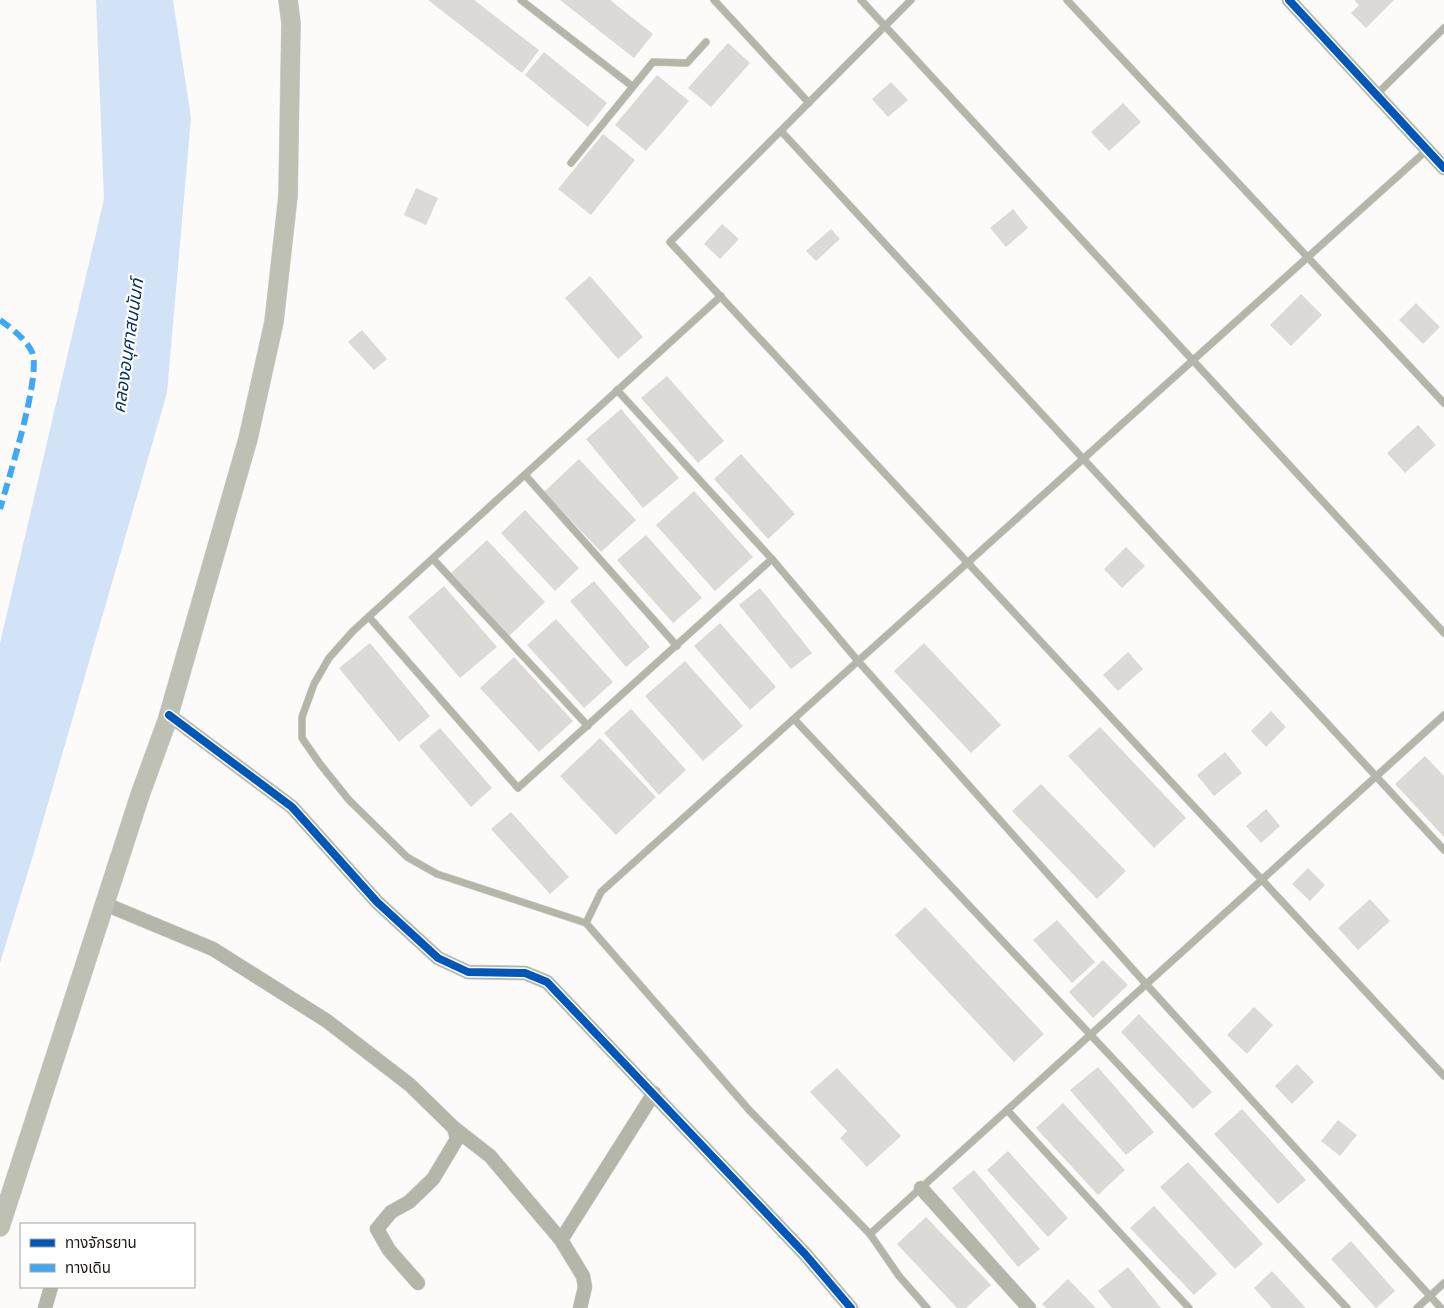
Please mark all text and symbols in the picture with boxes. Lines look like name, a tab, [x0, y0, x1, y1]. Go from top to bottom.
water label: คลองอนุศาสนนันท์	[107, 274, 150, 415]
legend	[20, 1223, 195, 1288]
text: ทางจักรยาน	[65, 1233, 137, 1253]
text: ทางเดิน	[65, 1258, 111, 1278]

